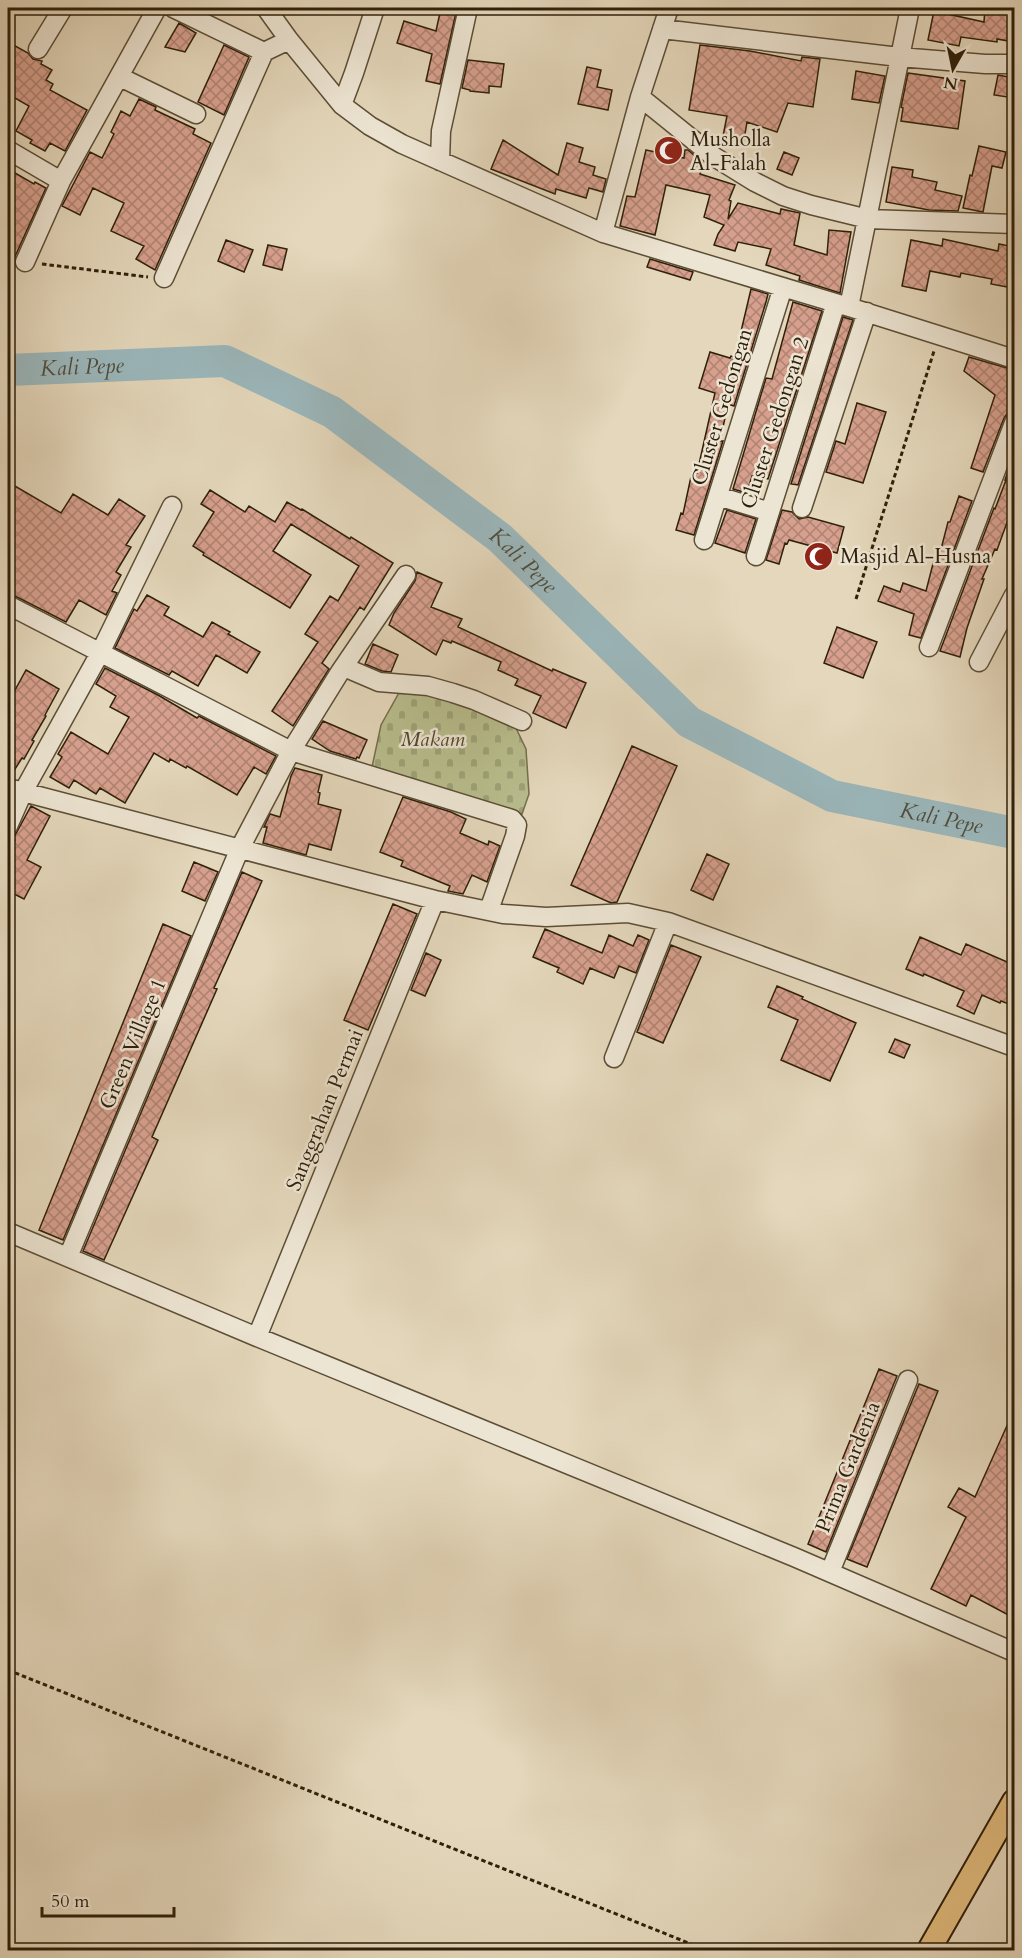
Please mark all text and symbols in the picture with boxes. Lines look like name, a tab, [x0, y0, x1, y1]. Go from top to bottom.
north arrow	[923, 39, 983, 99]
text: N	[942, 71, 959, 95]
place label: Musholla Al-Falah	[690, 125, 771, 178]
mosque icon: Musholla Al-Falah	[653, 135, 685, 167]
street label: Cluster Gedongan	[684, 325, 760, 489]
street label: Cluster Gedongan 2	[734, 333, 817, 513]
water label: Kali Pepe	[39, 350, 125, 384]
water label: Kali Pepe	[483, 520, 564, 601]
mosque icon: Masjid Al-Husna	[803, 540, 835, 572]
place label: Masjid Al-Husna	[840, 542, 991, 571]
park label: Makam	[401, 725, 465, 754]
water label: Kali Pepe	[897, 795, 986, 841]
street label: Green Village 1	[92, 974, 174, 1114]
street label: Sanggrahan Permai	[279, 1025, 371, 1195]
street label: Prima Gardenia	[808, 1397, 888, 1537]
scale bar	[42, 1880, 174, 1918]
text: 50 m	[51, 1889, 90, 1914]

